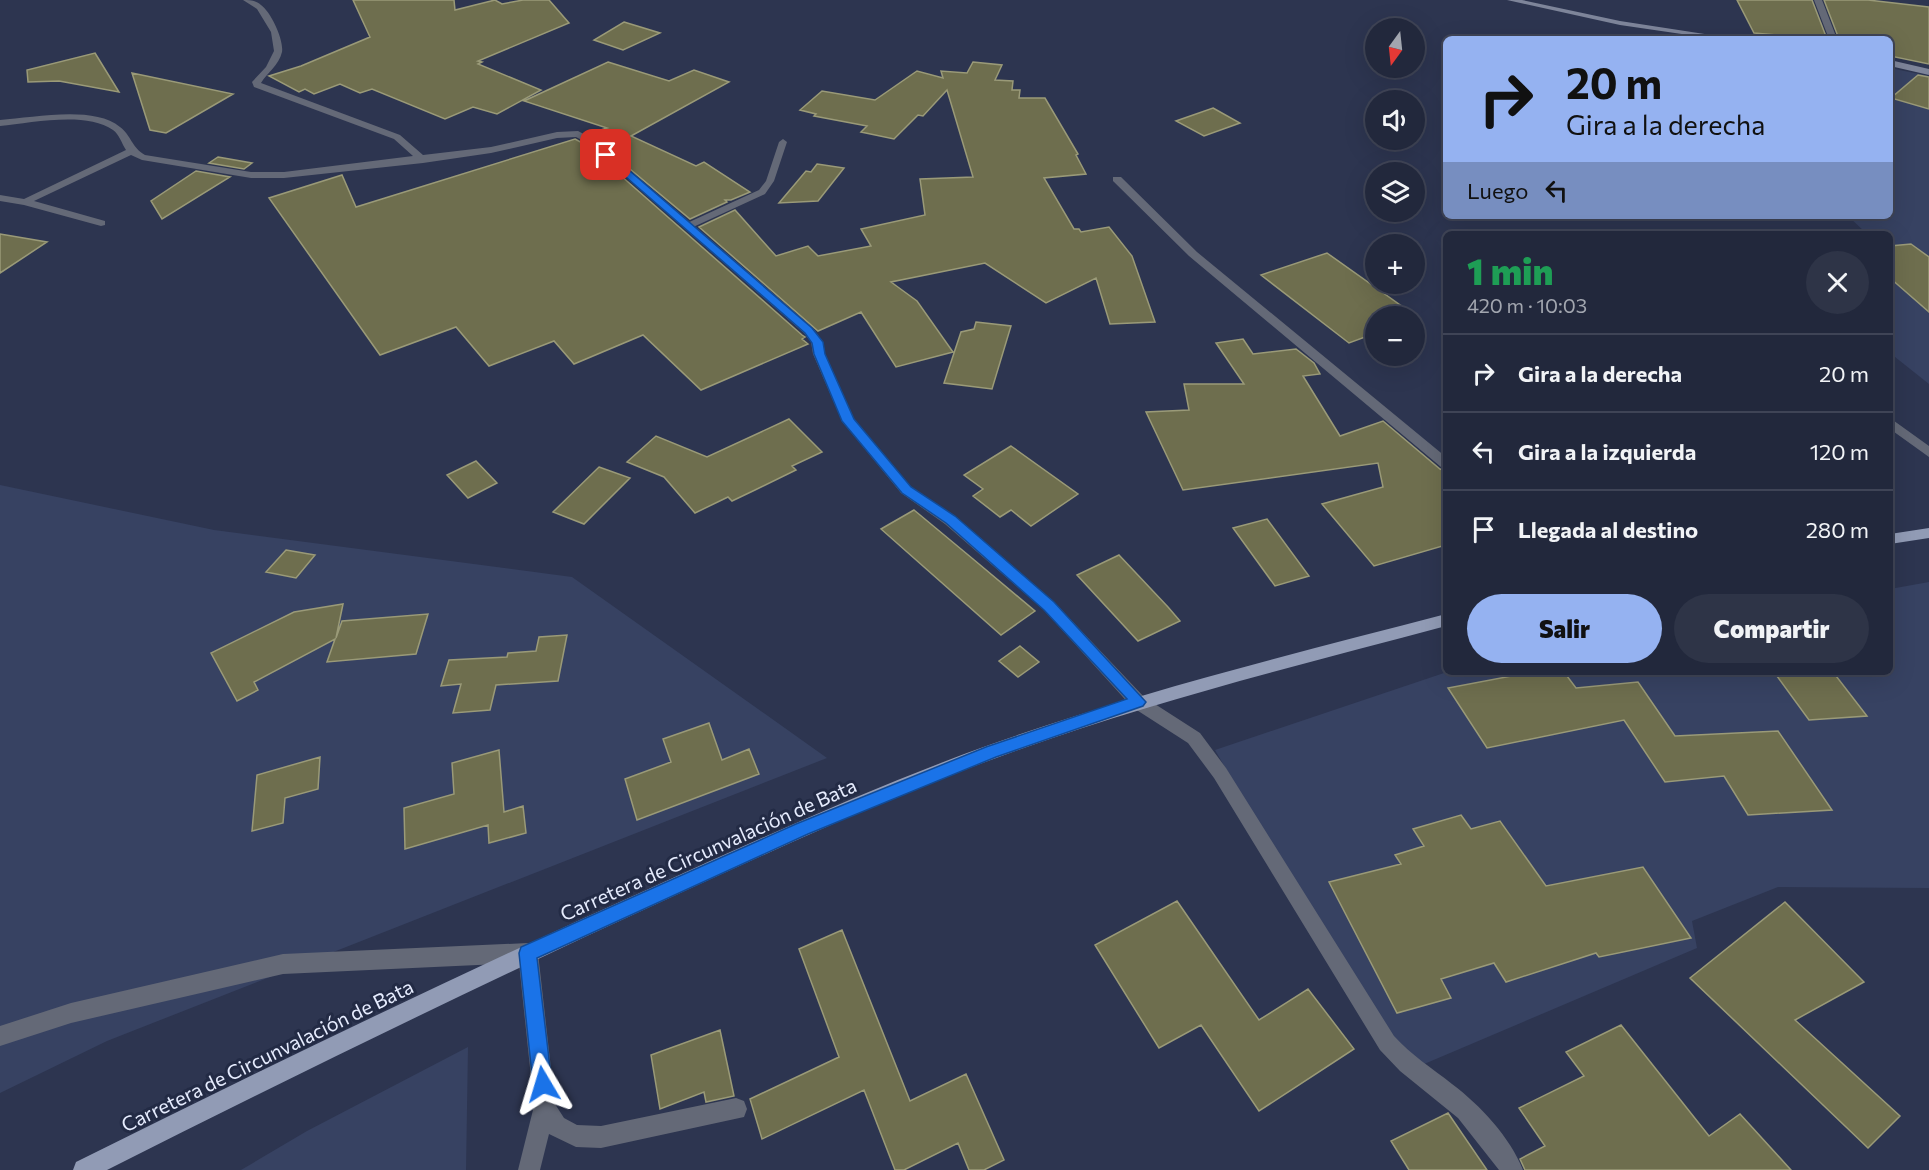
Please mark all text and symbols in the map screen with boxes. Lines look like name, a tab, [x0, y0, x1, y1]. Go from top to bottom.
north arrow	[1365, 18, 1425, 78]
map controls	[1365, 18, 1425, 366]
text: 20 m	[1566, 56, 1662, 108]
icon: right	[1467, 60, 1545, 138]
button: sound	[1365, 90, 1425, 150]
text: Gira a la derecha	[1566, 108, 1765, 141]
pin	[580, 129, 631, 180]
icon: arrive	[589, 138, 622, 171]
button: layers	[1365, 162, 1425, 222]
icon: left	[1540, 174, 1573, 207]
text: Luego	[1467, 177, 1528, 204]
button: +	[1365, 234, 1425, 294]
text: 1 min	[1467, 248, 1553, 292]
button: close	[1806, 251, 1869, 314]
text: 420 m · 10:03	[1467, 293, 1587, 317]
button: −	[1365, 306, 1425, 366]
icon: right	[1467, 357, 1500, 390]
text: Gira a la derecha	[1518, 360, 1682, 387]
text: 20 m	[1819, 360, 1869, 387]
icon: left	[1467, 435, 1500, 468]
text: Gira a la izquierda	[1518, 438, 1696, 465]
text: 120 m	[1810, 438, 1869, 465]
icon: arrive	[1467, 513, 1500, 546]
text: Llegada al destino	[1518, 516, 1698, 543]
text: 280 m	[1806, 516, 1869, 543]
button: Salir	[1467, 594, 1662, 663]
button: Compartir	[1674, 594, 1869, 663]
street label: Carretera de Circunvalación de Bata	[556, 773, 860, 925]
street label: Carretera de Circunvalación de Bata	[117, 974, 417, 1136]
position arrow	[511, 1052, 575, 1116]

